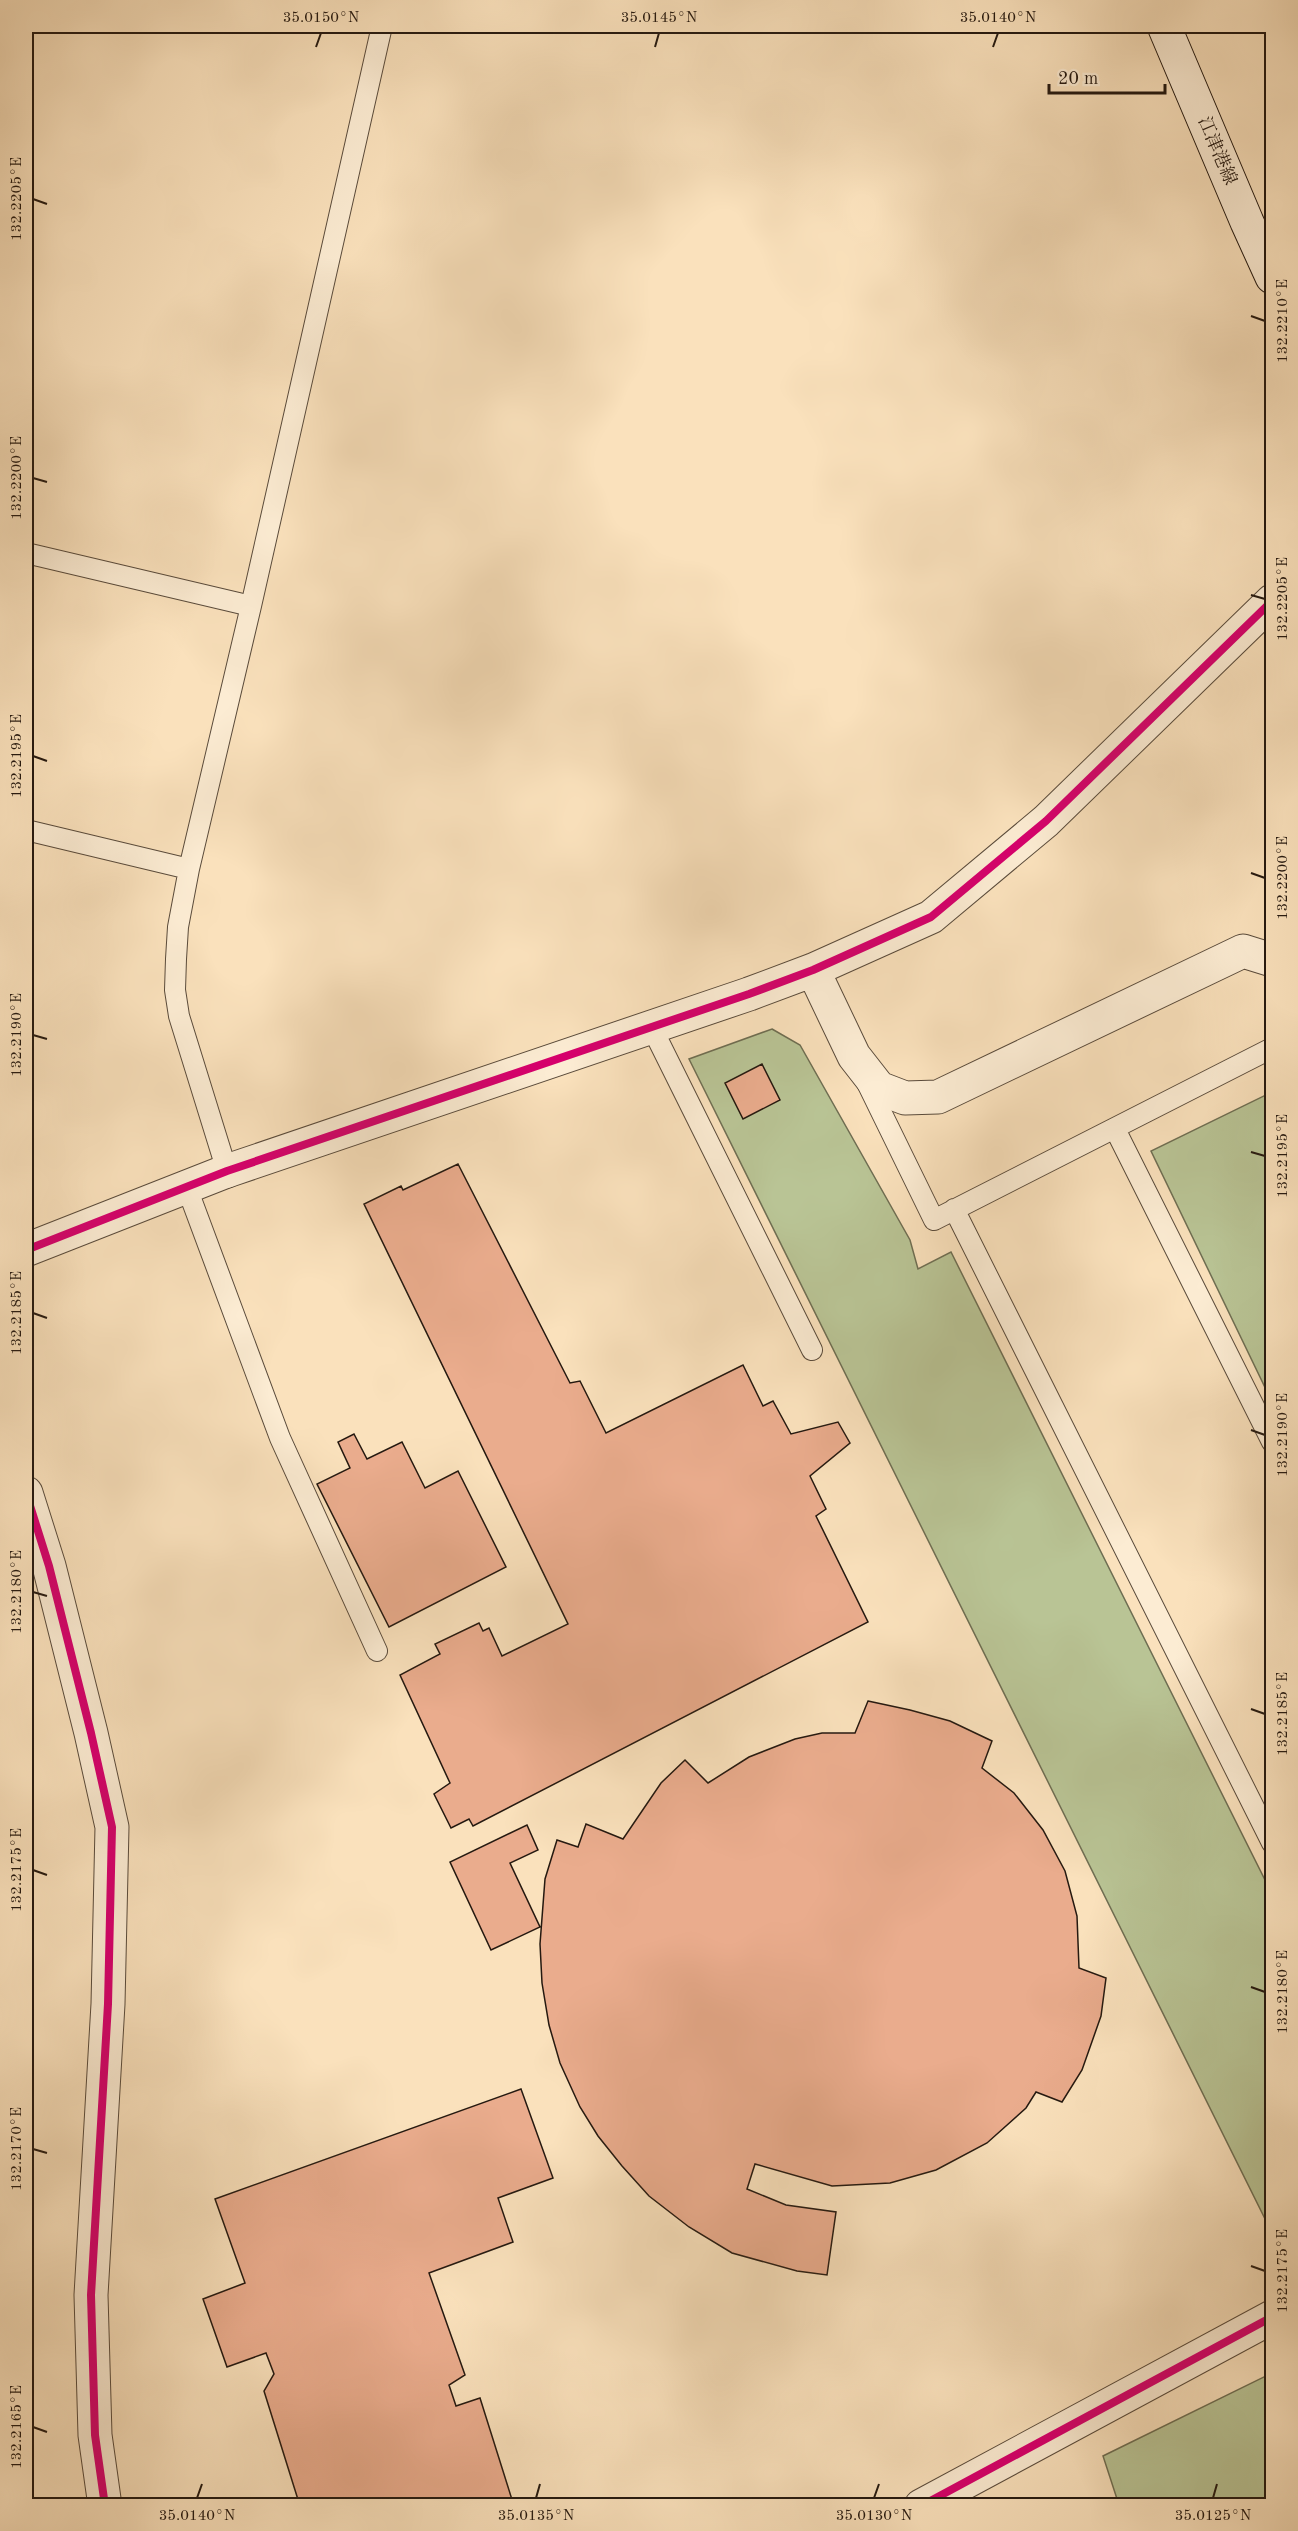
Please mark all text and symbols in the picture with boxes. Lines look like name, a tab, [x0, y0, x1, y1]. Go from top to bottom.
text: 35.0150°N	[283, 11, 360, 26]
text: 35.0145°N	[621, 11, 698, 26]
text: 35.0140°N	[960, 11, 1037, 26]
scale bar	[1049, 57, 1164, 95]
text: 20 m	[1058, 70, 1098, 88]
street label: 江津港線	[1195, 114, 1241, 188]
text: 132.2205°E	[10, 157, 25, 241]
text: 132.2210°E	[1276, 279, 1291, 363]
text: 132.2200°E	[10, 436, 25, 520]
text: 132.2205°E	[1276, 557, 1291, 641]
text: 132.2195°E	[10, 714, 25, 798]
text: 132.2200°E	[1276, 836, 1291, 920]
text: 132.2190°E	[10, 993, 25, 1077]
text: 132.2195°E	[1276, 1114, 1291, 1198]
text: 132.2185°E	[10, 1271, 25, 1355]
text: 132.2190°E	[1276, 1393, 1291, 1477]
text: 132.2180°E	[10, 1550, 25, 1634]
text: 132.2185°E	[1276, 1672, 1291, 1756]
text: 132.2175°E	[10, 1828, 25, 1912]
text: 132.2180°E	[1276, 1950, 1291, 2034]
text: 132.2170°E	[10, 2107, 25, 2191]
text: 132.2175°E	[1276, 2229, 1291, 2313]
text: 132.2165°E	[10, 2385, 25, 2469]
text: 35.0140°N	[159, 2509, 236, 2524]
text: 35.0135°N	[498, 2509, 575, 2524]
text: 35.0130°N	[836, 2509, 913, 2524]
text: 35.0125°N	[1175, 2509, 1252, 2524]

